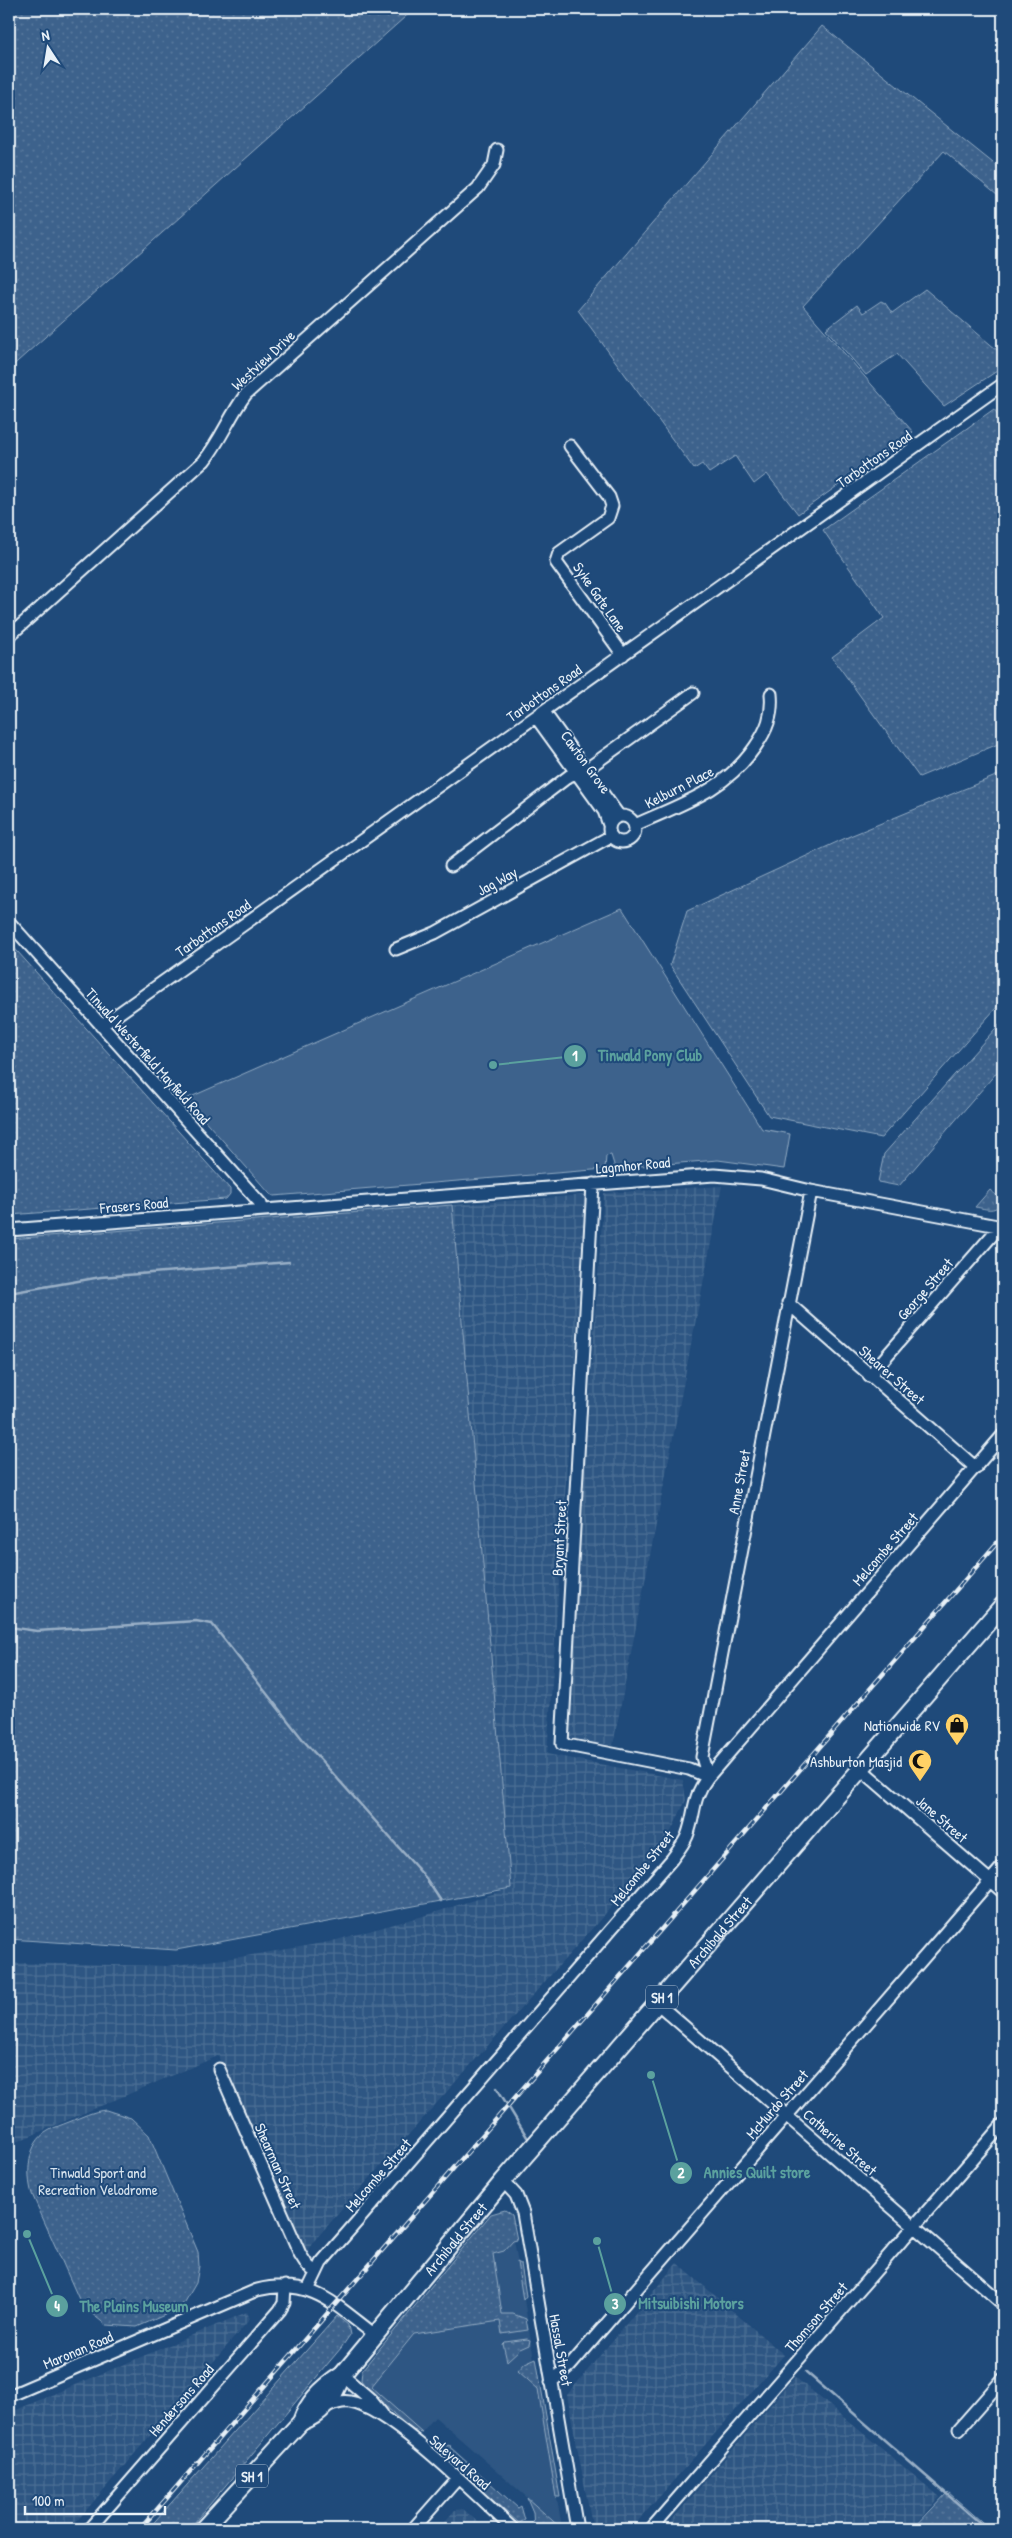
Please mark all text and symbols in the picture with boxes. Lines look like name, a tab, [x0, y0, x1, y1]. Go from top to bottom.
north arrow	[22, 22, 72, 72]
text: N	[40, 25, 51, 45]
street label: Westview Drive	[227, 325, 299, 395]
street label: Tarbottons Road	[832, 425, 916, 493]
street label: Syke Gate Lane	[568, 558, 632, 636]
street label: Tarbottons Road	[502, 659, 586, 727]
street label: Cawton Grove	[556, 726, 616, 798]
street label: Kelburn Place	[641, 761, 717, 813]
street label: Jag Way	[473, 861, 521, 901]
street label: Tarbottons Road	[171, 894, 255, 962]
street label: Tinwald Westerfield Mayfield Road	[81, 983, 215, 1129]
callout: Tinwald Pony Club	[563, 1040, 712, 1071]
text: Tinwald Pony Club	[597, 1044, 702, 1067]
text: 1	[572, 1045, 578, 1066]
street label: Lagmhor Road	[595, 1151, 671, 1179]
street label: Frasers Road	[98, 1192, 169, 1219]
street label: George Street	[892, 1253, 958, 1325]
street label: Shearer Street	[855, 1341, 930, 1410]
street label: Anne Street	[722, 1447, 756, 1516]
street label: Bryant Street	[547, 1499, 572, 1576]
street label: Melcombe Street	[847, 1507, 923, 1590]
shop icon: Nationwide RV	[944, 1712, 970, 1746]
place label: Nationwide RV	[864, 1715, 941, 1736]
mosque icon: Ashburton Masjid	[907, 1748, 933, 1782]
place label: Ashburton Masjid	[810, 1751, 902, 1772]
street label: Jane Street	[912, 1791, 973, 1848]
street label: Melcombe Street	[605, 1825, 679, 1910]
street label: Archibald Street	[682, 1891, 757, 1972]
road number: SH 1	[646, 1985, 678, 2008]
street label: McMurdo Street	[741, 2064, 814, 2143]
street label: Catherine Street	[798, 2104, 882, 2181]
street label: Shearman Street	[250, 2120, 307, 2213]
street label: Melcombe Street	[340, 2133, 416, 2216]
callout: Annies Quilt store	[669, 2157, 820, 2188]
text: Annies Quilt store	[704, 2161, 811, 2183]
park label: Tinwald Sport and Recreation Velodrome	[38, 2162, 158, 2200]
text: 2	[677, 2162, 685, 2183]
street label: Archibald Street	[419, 2197, 492, 2280]
street label: Thomson Street	[780, 2277, 853, 2357]
callout: Mitsuibishi Motors	[603, 2288, 753, 2319]
callout: The Plains Museum	[45, 2291, 198, 2322]
text: Mitsuibishi Motors	[638, 2292, 744, 2314]
text: 3	[612, 2293, 619, 2314]
text: 4	[54, 2295, 60, 2316]
text: The Plains Museum	[79, 2295, 189, 2317]
street label: Hassal Street	[544, 2312, 578, 2388]
street label: Maronan Road	[40, 2326, 116, 2374]
street label: Hendersons Road	[144, 2359, 218, 2441]
street label: Saleyard Road	[425, 2430, 495, 2494]
road number: SH 1	[236, 2464, 268, 2488]
scale bar	[25, 2483, 165, 2515]
text: 100 m	[32, 2490, 65, 2511]

